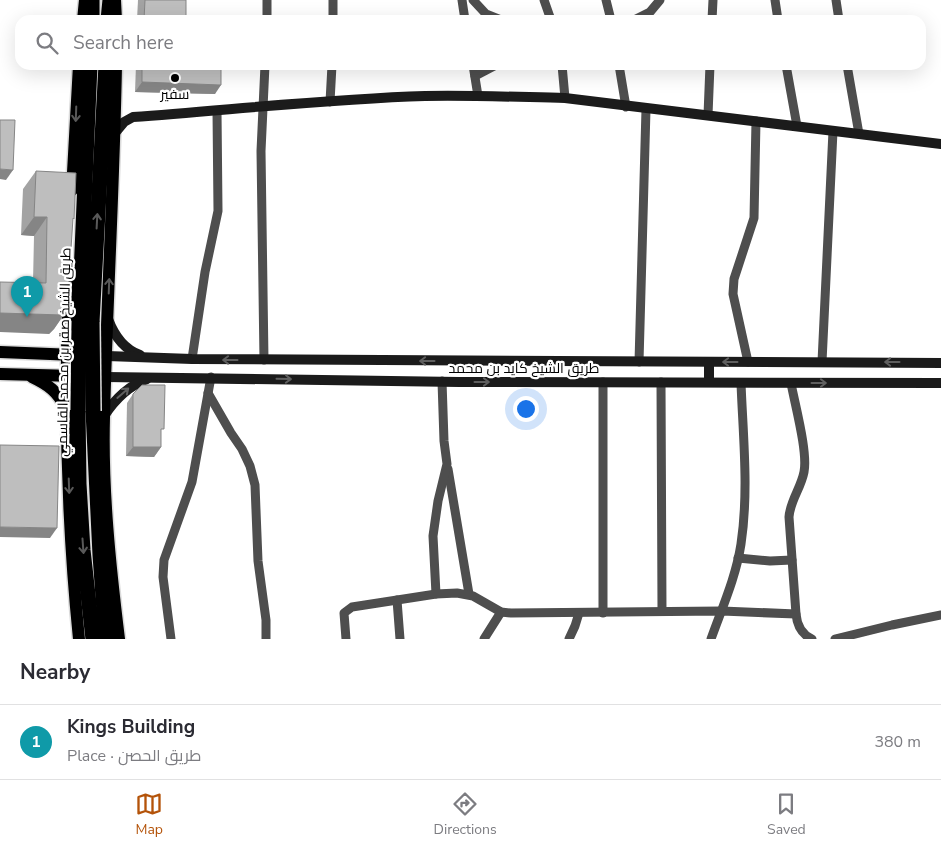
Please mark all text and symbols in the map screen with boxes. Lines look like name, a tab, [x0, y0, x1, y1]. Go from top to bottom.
search box	[15, 15, 926, 70]
icon: search	[33, 29, 61, 57]
text: Search here	[73, 30, 174, 56]
marker: سفير	[169, 72, 181, 84]
place label: سفير	[160, 85, 189, 104]
one-way arrow	[71, 105, 80, 121]
one-way arrow	[93, 213, 102, 229]
street label: طريق الشيخ صقر بن محمد القاسمي	[53, 247, 77, 457]
pin: 1	[11, 276, 43, 317]
one-way arrow	[104, 279, 113, 295]
one-way arrow	[222, 355, 238, 364]
one-way arrow	[420, 356, 436, 366]
one-way arrow	[722, 357, 738, 367]
one-way arrow	[885, 357, 901, 367]
street label: طريق الشيخ كايد بن محمد	[449, 359, 599, 378]
one-way arrow	[276, 374, 292, 383]
one-way arrow	[474, 377, 490, 387]
one-way arrow	[811, 378, 827, 388]
one-way arrow	[117, 387, 130, 399]
your location	[513, 396, 539, 422]
one-way arrow	[64, 478, 73, 494]
one-way arrow	[78, 538, 87, 554]
text: Nearby	[20, 658, 90, 686]
text: Kings Building	[67, 714, 195, 740]
text: 1	[31, 731, 41, 753]
text: 380 m	[874, 731, 921, 753]
text: Place · طريق الحصن	[67, 745, 201, 767]
tab: Map	[135, 790, 163, 839]
tab: Directions	[434, 790, 497, 839]
tab: Saved	[767, 790, 806, 839]

